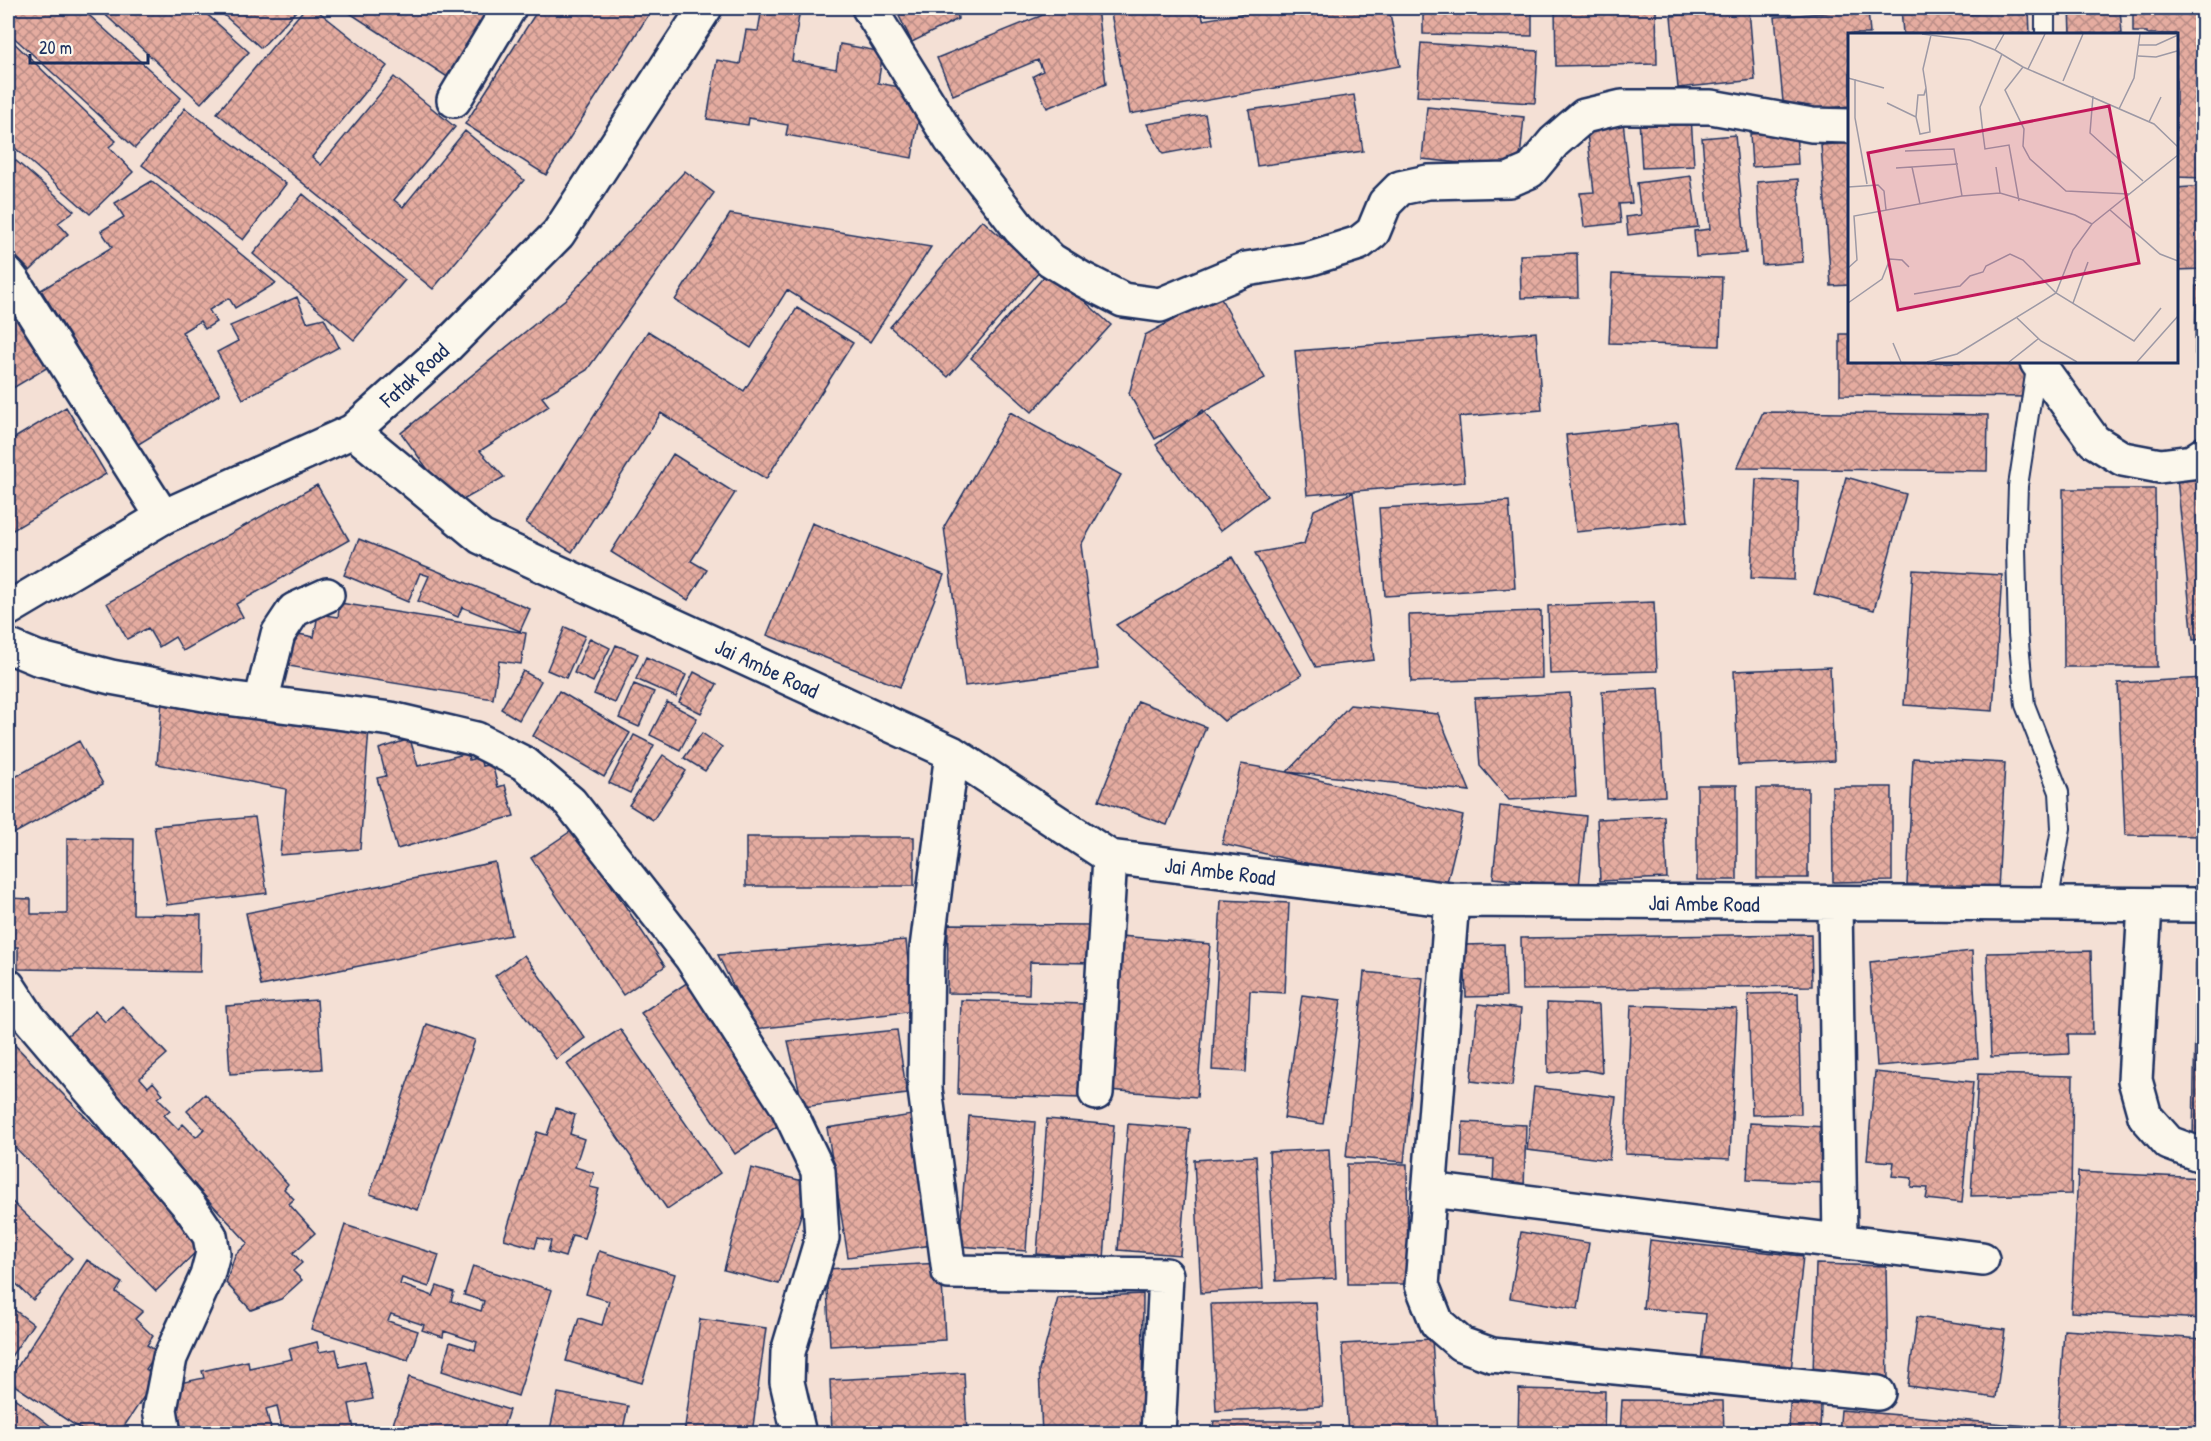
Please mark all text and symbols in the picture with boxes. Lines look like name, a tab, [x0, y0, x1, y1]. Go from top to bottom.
scale bar	[30, 27, 148, 65]
inset map	[1848, 33, 2178, 363]
text: 20 m	[39, 35, 72, 60]
street label: Fatak Road	[372, 336, 455, 415]
street label: Jai Ambe Road	[710, 631, 824, 705]
street label: Jai Ambe Road	[1163, 849, 1278, 893]
street label: Jai Ambe Road	[1648, 887, 1760, 919]

